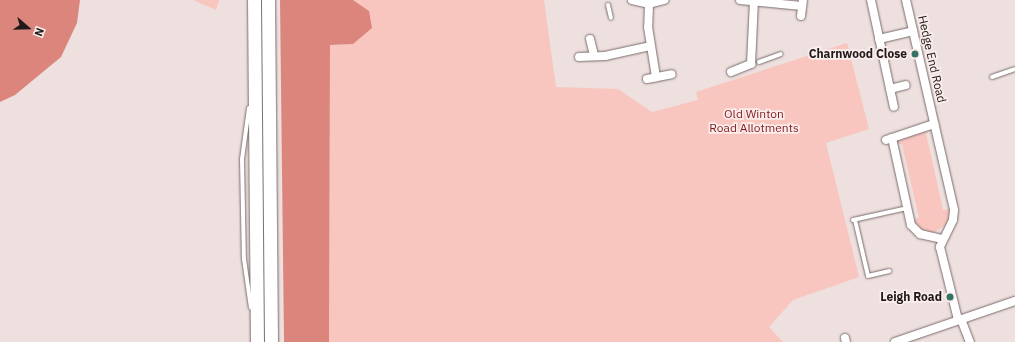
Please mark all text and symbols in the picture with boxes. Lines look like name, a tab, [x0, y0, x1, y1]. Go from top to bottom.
north arrow	[8, 8, 48, 48]
street label: Hedge End Road	[915, 14, 949, 104]
text: N	[31, 26, 47, 38]
place label: Charnwood Close	[809, 47, 907, 61]
marker: Charnwood Close	[910, 49, 920, 59]
park label: Old Winton Road Allotments	[709, 107, 799, 135]
place label: Leigh Road	[880, 290, 942, 304]
marker: Leigh Road	[945, 292, 955, 302]

